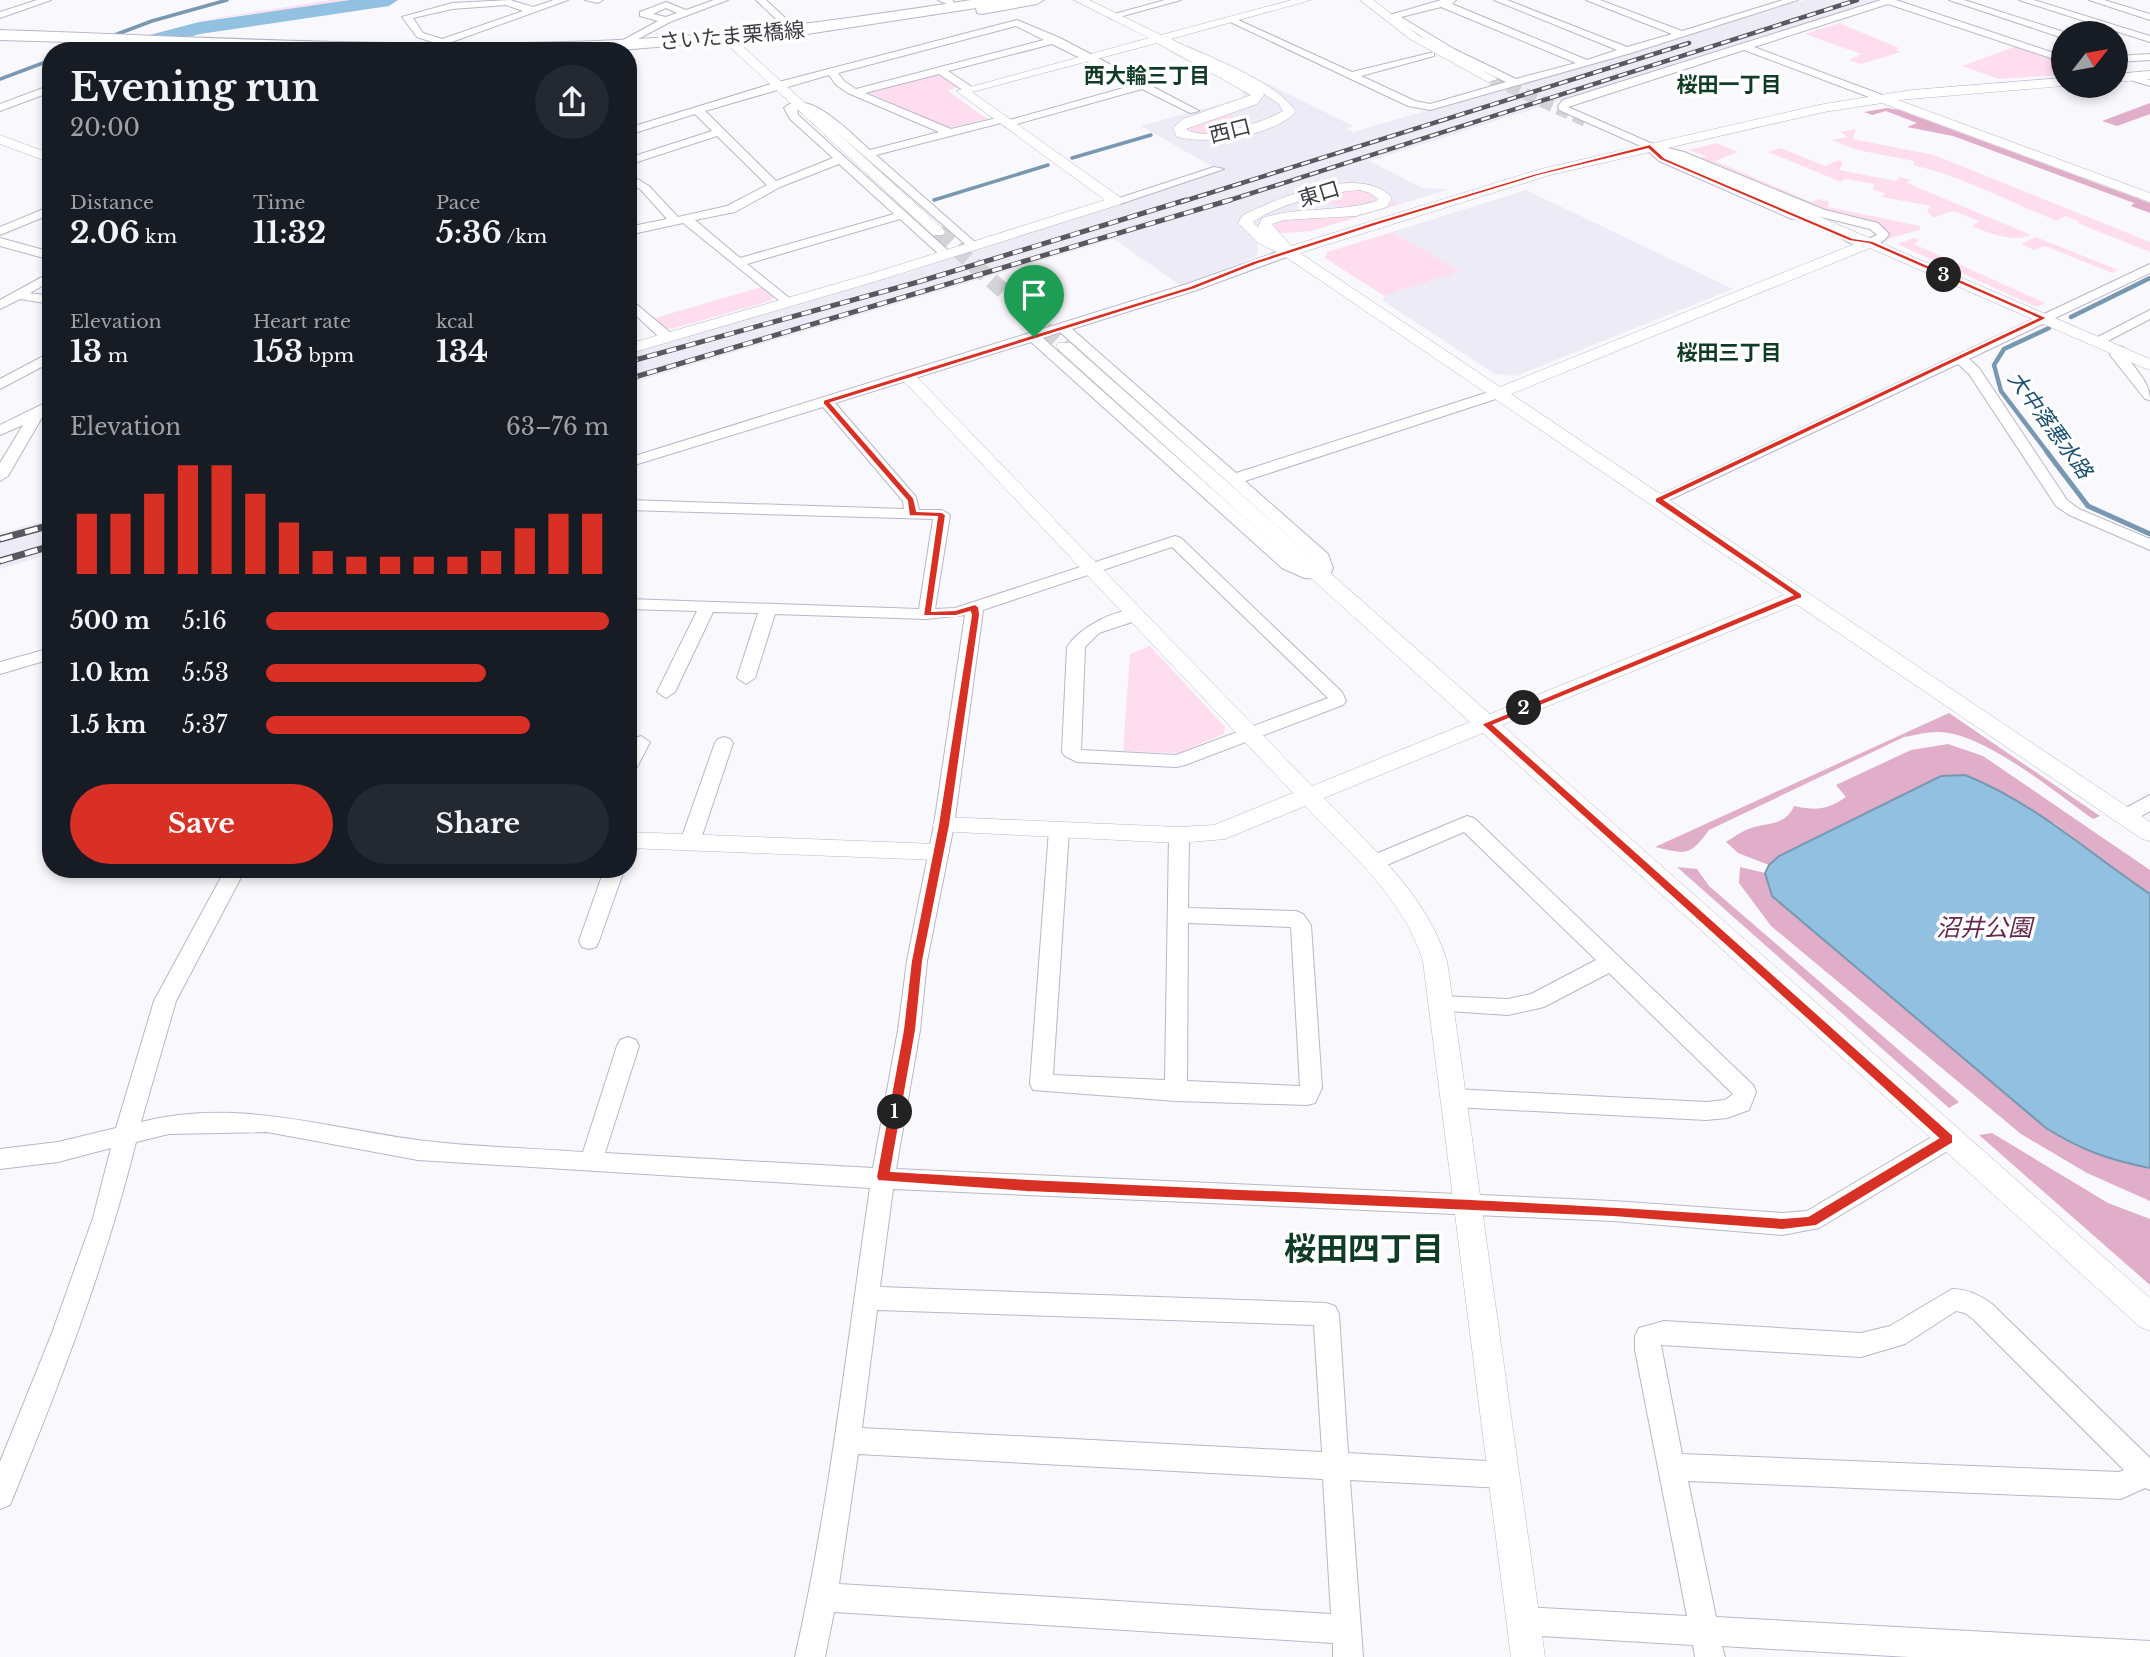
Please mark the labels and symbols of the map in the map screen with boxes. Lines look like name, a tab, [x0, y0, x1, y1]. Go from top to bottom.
street label: さいたま栗橋線	[658, 17, 806, 55]
north arrow	[2051, 21, 2128, 98]
district label: 西大輪三丁目	[1084, 63, 1210, 89]
district label: 桜田一丁目	[1677, 72, 1782, 98]
street label: 西口	[1206, 113, 1254, 149]
street label: 東口	[1295, 175, 1343, 213]
pin: 3	[1926, 258, 1962, 292]
pin	[1004, 265, 1064, 337]
district label: 桜田三丁目	[1677, 340, 1782, 366]
water label: 大中落悪水路	[2002, 366, 2099, 485]
pin: 2	[1506, 690, 1542, 726]
park label: 沼井公園	[1936, 913, 2035, 942]
pin: 1	[878, 1094, 912, 1130]
district label: 桜田四丁目	[1284, 1229, 1444, 1269]

